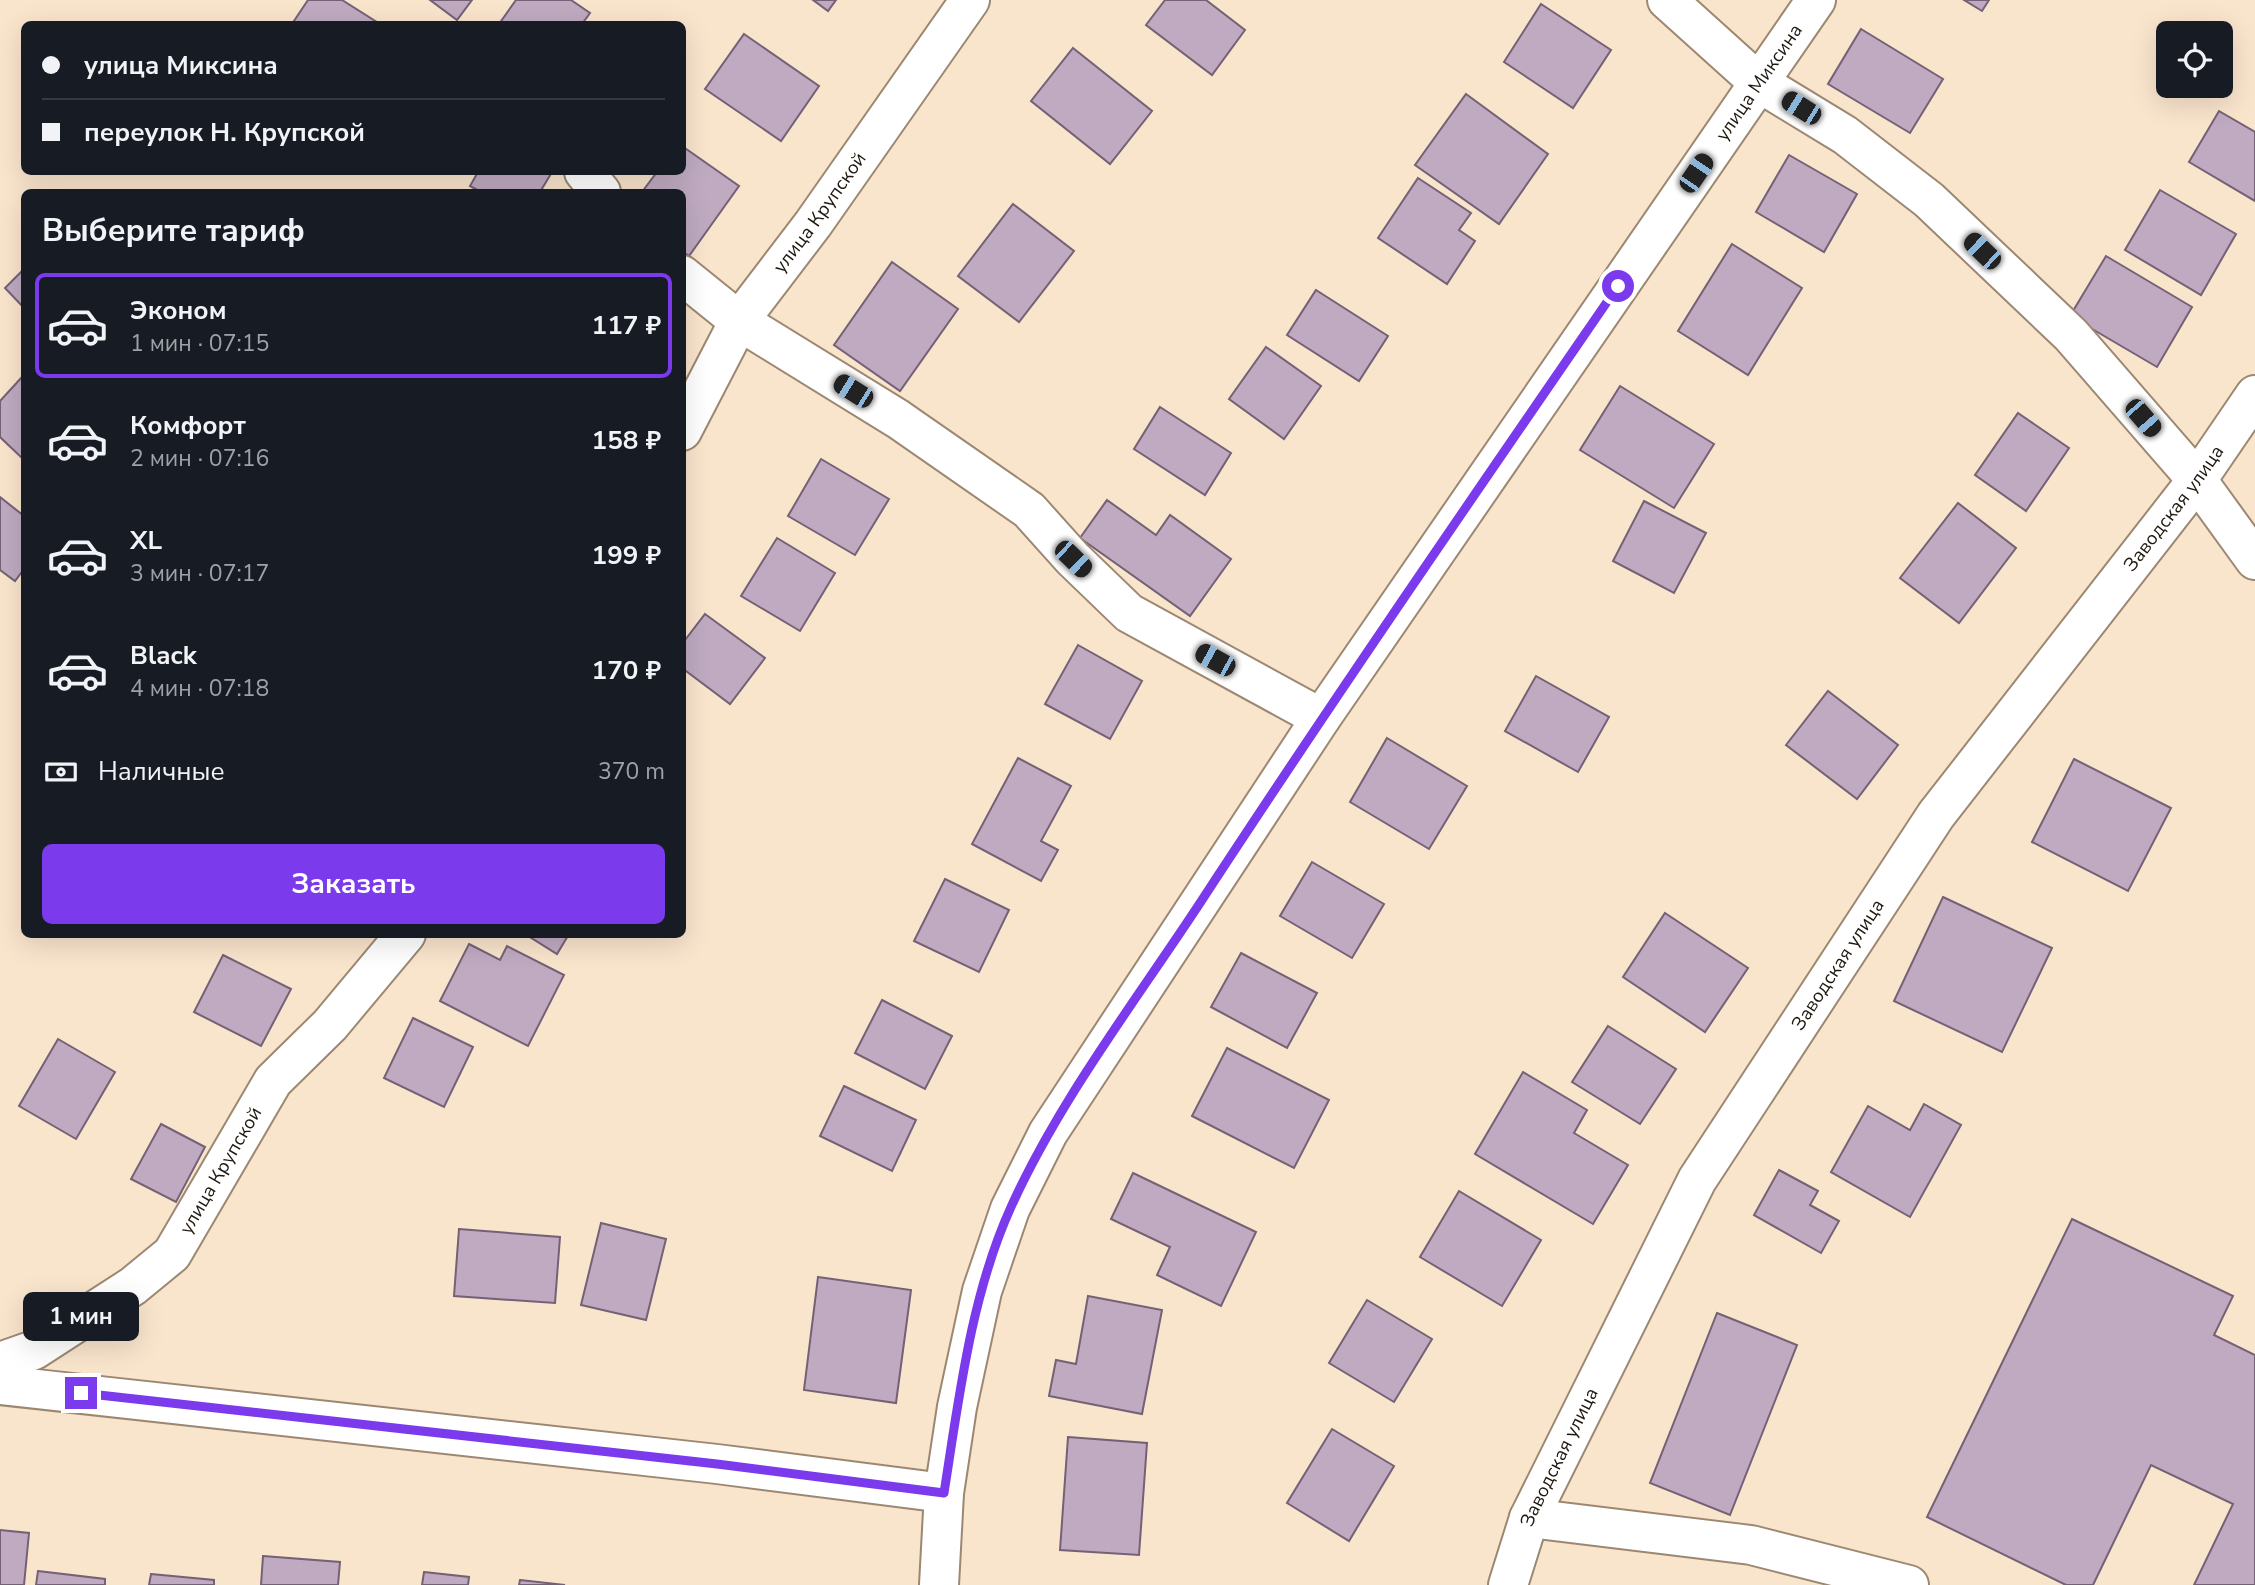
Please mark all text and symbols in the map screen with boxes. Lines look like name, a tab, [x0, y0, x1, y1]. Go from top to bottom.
street label: улица Миксина	[1710, 19, 1809, 146]
map controls	[2156, 21, 2233, 98]
button: locate	[2156, 21, 2233, 98]
text: улица Миксина	[84, 48, 278, 83]
car	[1778, 88, 1825, 128]
text: переулок Н. Крупской	[84, 115, 365, 150]
street label: улица Крупской	[767, 147, 872, 278]
car	[1676, 150, 1717, 196]
text: Выберите тариф	[42, 209, 305, 252]
car	[1960, 229, 2005, 273]
route start	[1602, 270, 1634, 302]
text: Эконом	[130, 293, 227, 328]
icon: car	[46, 294, 109, 357]
text: 117 ₽	[592, 308, 661, 343]
text: 1 мин · 07:15	[130, 328, 269, 359]
car	[830, 371, 877, 411]
car	[2122, 395, 2165, 441]
text: Комфорт	[130, 408, 246, 443]
icon: car	[46, 409, 109, 472]
text: 158 ₽	[592, 423, 661, 458]
street label: Заводская улица	[2117, 440, 2230, 577]
text: 2 мин · 07:16	[130, 443, 269, 474]
text: XL	[130, 523, 162, 558]
icon: car	[46, 524, 109, 587]
car	[1051, 537, 1096, 581]
text: 199 ₽	[592, 538, 661, 573]
text: 3 мин · 07:17	[130, 558, 269, 589]
text: Black	[130, 638, 197, 673]
icon: car	[46, 639, 109, 702]
car	[1192, 641, 1239, 679]
text: 170 ₽	[592, 653, 661, 688]
text: 4 мин · 07:18	[130, 673, 269, 704]
icon: cash	[42, 753, 80, 791]
text: Наличные	[98, 754, 225, 789]
text: 370 m	[598, 756, 665, 787]
button: Заказать	[42, 844, 665, 924]
street label: Заводская улица	[1785, 894, 1891, 1036]
street label: улица Крупской	[173, 1102, 268, 1239]
callout: 1 мин	[23, 1292, 139, 1340]
text: 1 мин	[49, 1301, 113, 1332]
route end	[65, 1377, 97, 1409]
street label: Заводская улица	[1514, 1383, 1605, 1530]

